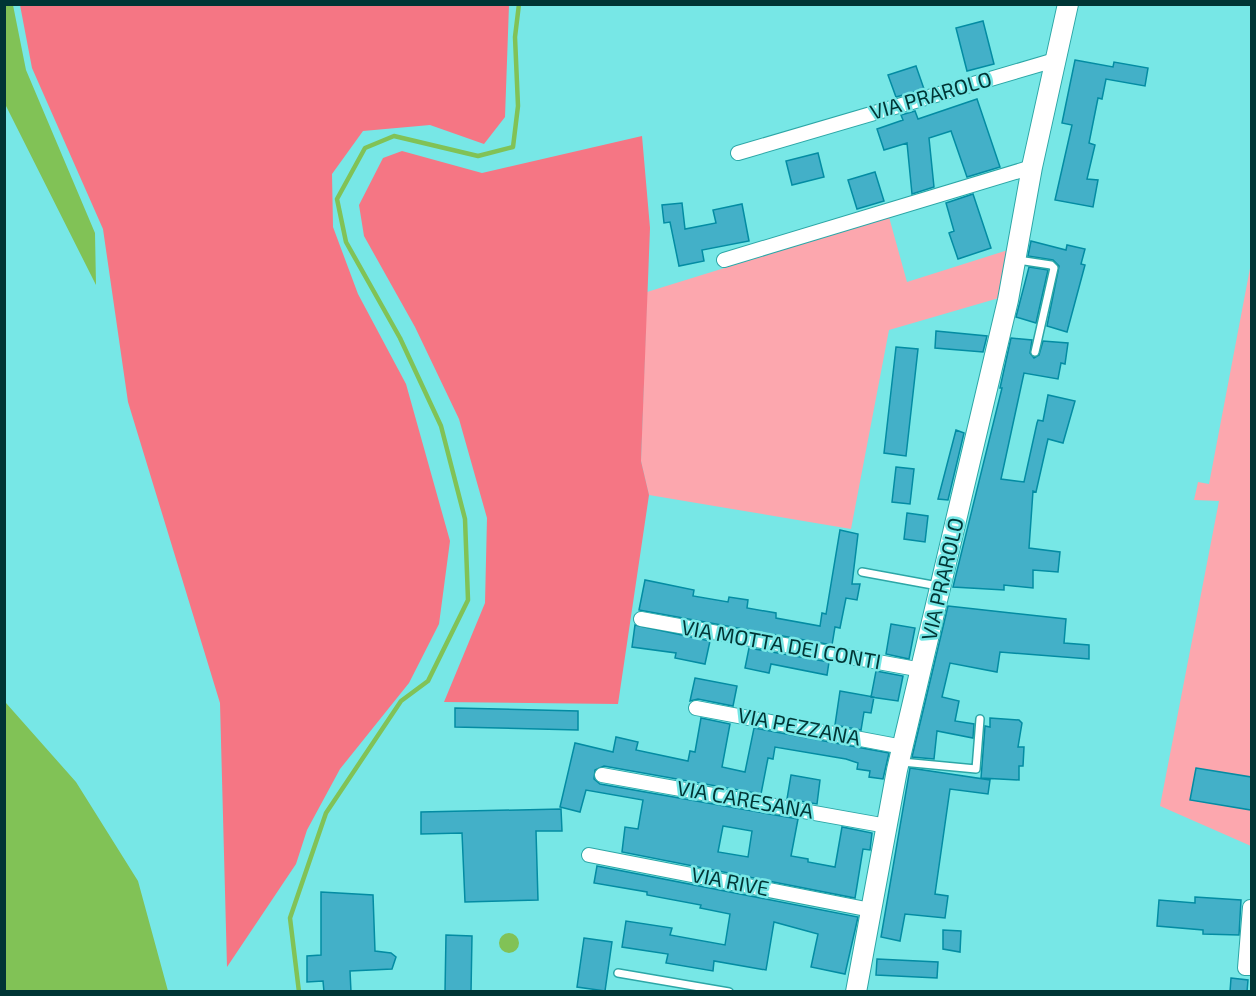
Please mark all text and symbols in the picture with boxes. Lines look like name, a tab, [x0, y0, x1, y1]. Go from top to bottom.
street label: VIA PRAROLO	[867, 65, 994, 124]
street label: VIA PRAROLO	[915, 515, 968, 643]
street label: VIA MOTTA DEI CONTI	[679, 614, 883, 673]
street label: VIA PEZZANA	[736, 701, 863, 750]
street label: VIA CARESANA	[675, 774, 815, 823]
street label: VIA RIVE	[689, 861, 771, 900]

